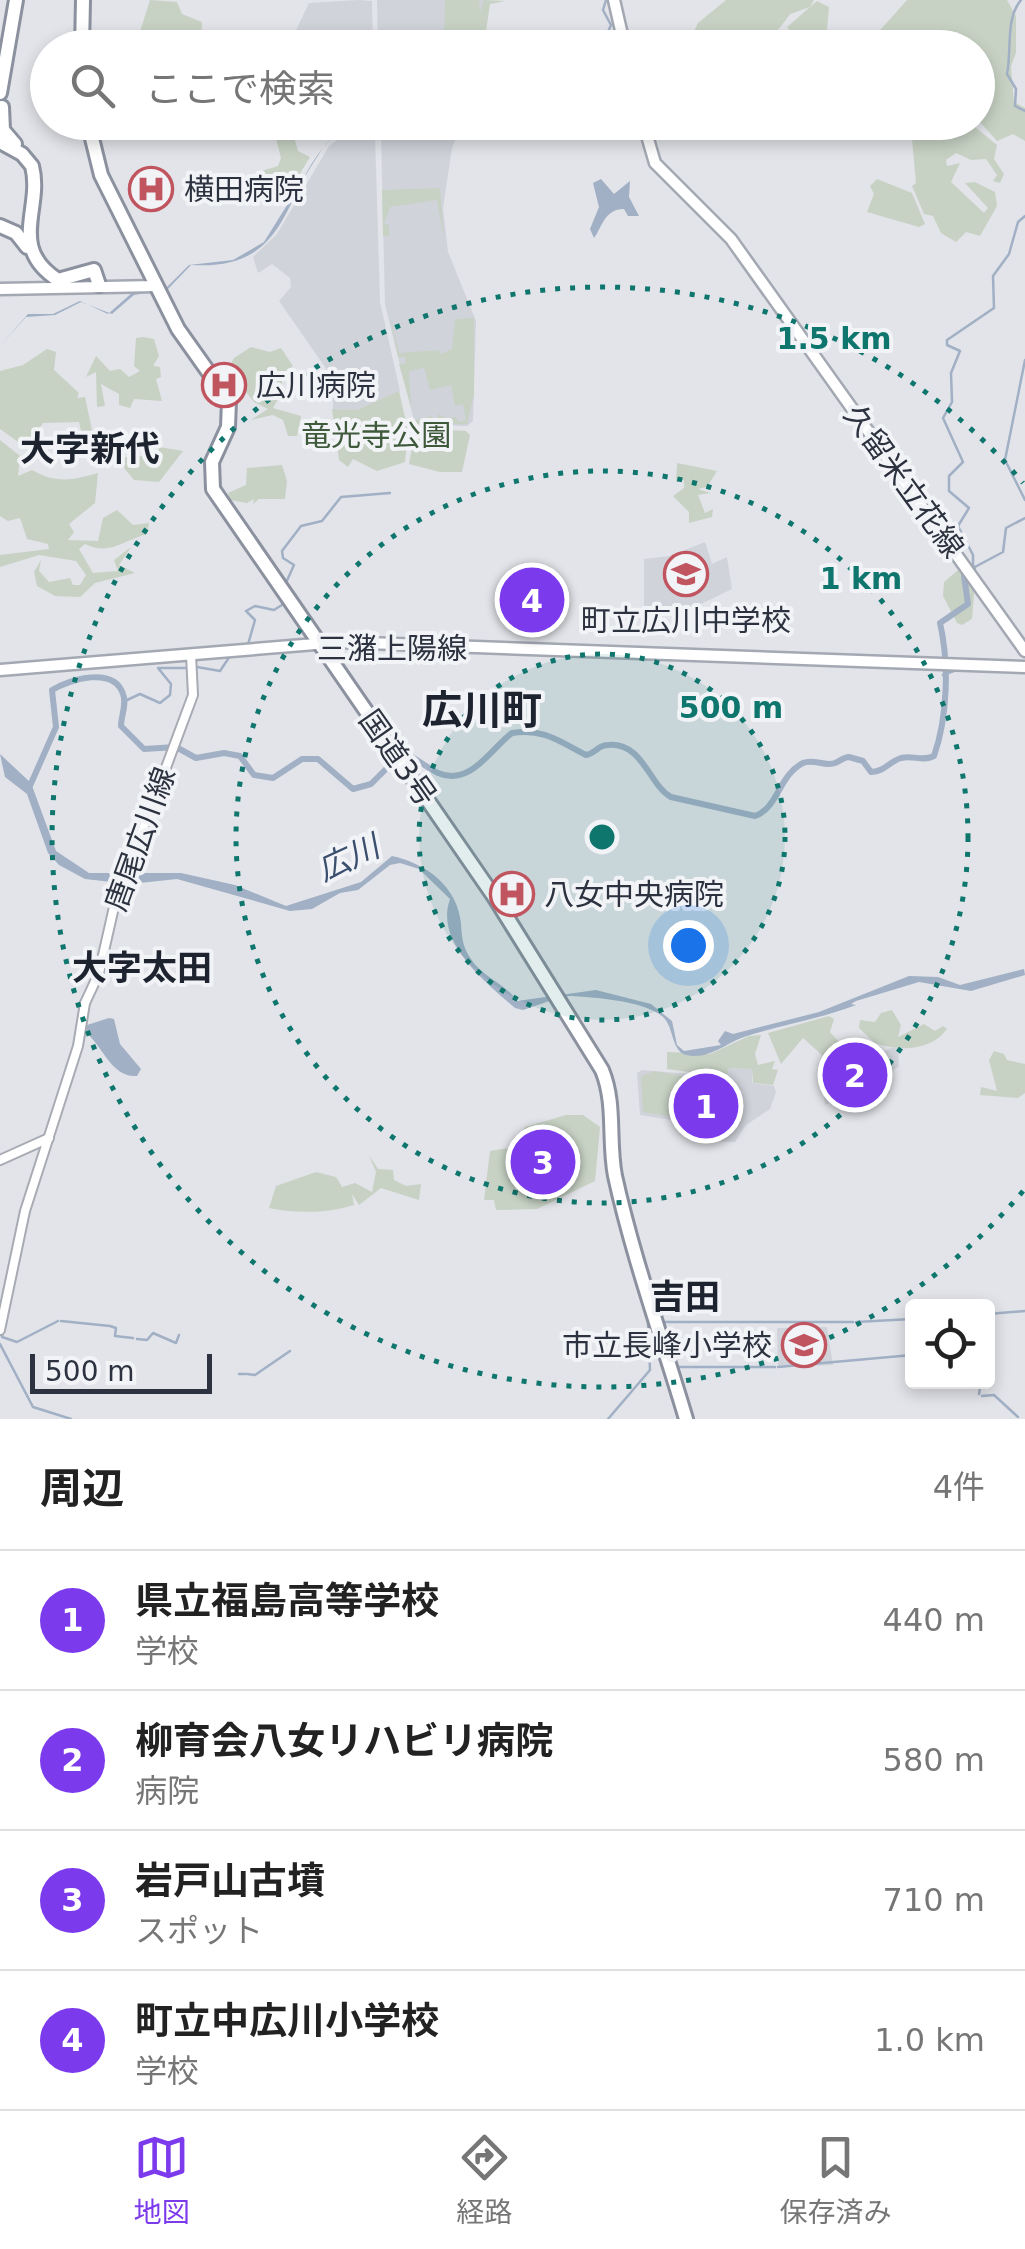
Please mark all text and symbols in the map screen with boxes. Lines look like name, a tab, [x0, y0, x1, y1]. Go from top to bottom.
search box	[30, 30, 995, 140]
icon: search	[65, 58, 120, 113]
text: ここで検索	[145, 67, 335, 111]
hospital icon: 横田病院	[128, 166, 174, 212]
place label: 横田病院	[184, 172, 304, 207]
text: 1.5 km	[777, 321, 891, 356]
hospital icon: 広川病院	[201, 362, 247, 408]
place label: 広川病院	[256, 368, 376, 403]
street label: 久留米立花線	[837, 398, 971, 564]
park label: 竜光寺公園	[301, 418, 451, 453]
district label: 大字新代	[20, 429, 160, 469]
school or university icon: 町立広川中学校	[663, 551, 709, 597]
text: 1 km	[820, 561, 902, 596]
pin: 4	[500, 562, 564, 638]
place label: 町立広川中学校	[581, 603, 791, 638]
street label: 三潴上陽線	[317, 631, 467, 666]
district label: 広川町	[422, 687, 542, 733]
text: 500 m	[679, 690, 783, 725]
street label: 国道3号	[352, 703, 444, 813]
street label: 唐尾広川線	[98, 763, 182, 915]
centre of rings	[584, 819, 620, 855]
water label: 広川	[311, 826, 388, 889]
hospital icon: 八女中央病院	[489, 871, 535, 917]
place label: 八女中央病院	[544, 877, 724, 912]
your location	[663, 920, 714, 971]
district label: 大字太田	[72, 948, 212, 988]
pin: 2	[822, 1038, 888, 1112]
pin: 1	[674, 1068, 738, 1144]
pin: 3	[510, 1124, 576, 1200]
district label: 吉田	[650, 1277, 720, 1317]
map controls	[905, 1299, 995, 1389]
button: locate	[905, 1299, 995, 1389]
school or university icon: 市立長峰小学校	[781, 1322, 827, 1368]
place label: 市立長峰小学校	[562, 1328, 772, 1363]
scale bar	[30, 1349, 212, 1394]
text: 500 m	[45, 1355, 135, 1388]
text: 周辺	[40, 1464, 124, 1513]
text: 4件	[933, 1468, 985, 1506]
text: 県立福島高等学校	[135, 1579, 439, 1623]
text: 1	[61, 1601, 84, 1639]
text: 440 m	[883, 1601, 985, 1639]
text: 学校	[135, 1632, 199, 1670]
text: 柳育会八女リハビリ病院	[135, 1719, 553, 1763]
text: 2	[61, 1741, 84, 1779]
text: 580 m	[883, 1741, 985, 1779]
text: 病院	[135, 1772, 199, 1810]
text: 岩戸山古墳	[135, 1859, 325, 1903]
text: 3	[61, 1881, 84, 1919]
text: 710 m	[883, 1881, 985, 1919]
text: スポット	[135, 1912, 263, 1950]
text: 町立中広川小学校	[135, 1999, 439, 2043]
text: 4	[61, 2021, 84, 2059]
text: 1.0 km	[874, 2021, 985, 2059]
text: 学校	[135, 2052, 199, 2090]
tab: 地図	[133, 2130, 190, 2230]
tab: 経路	[456, 2130, 513, 2230]
tab: 保存済み	[779, 2130, 892, 2230]

